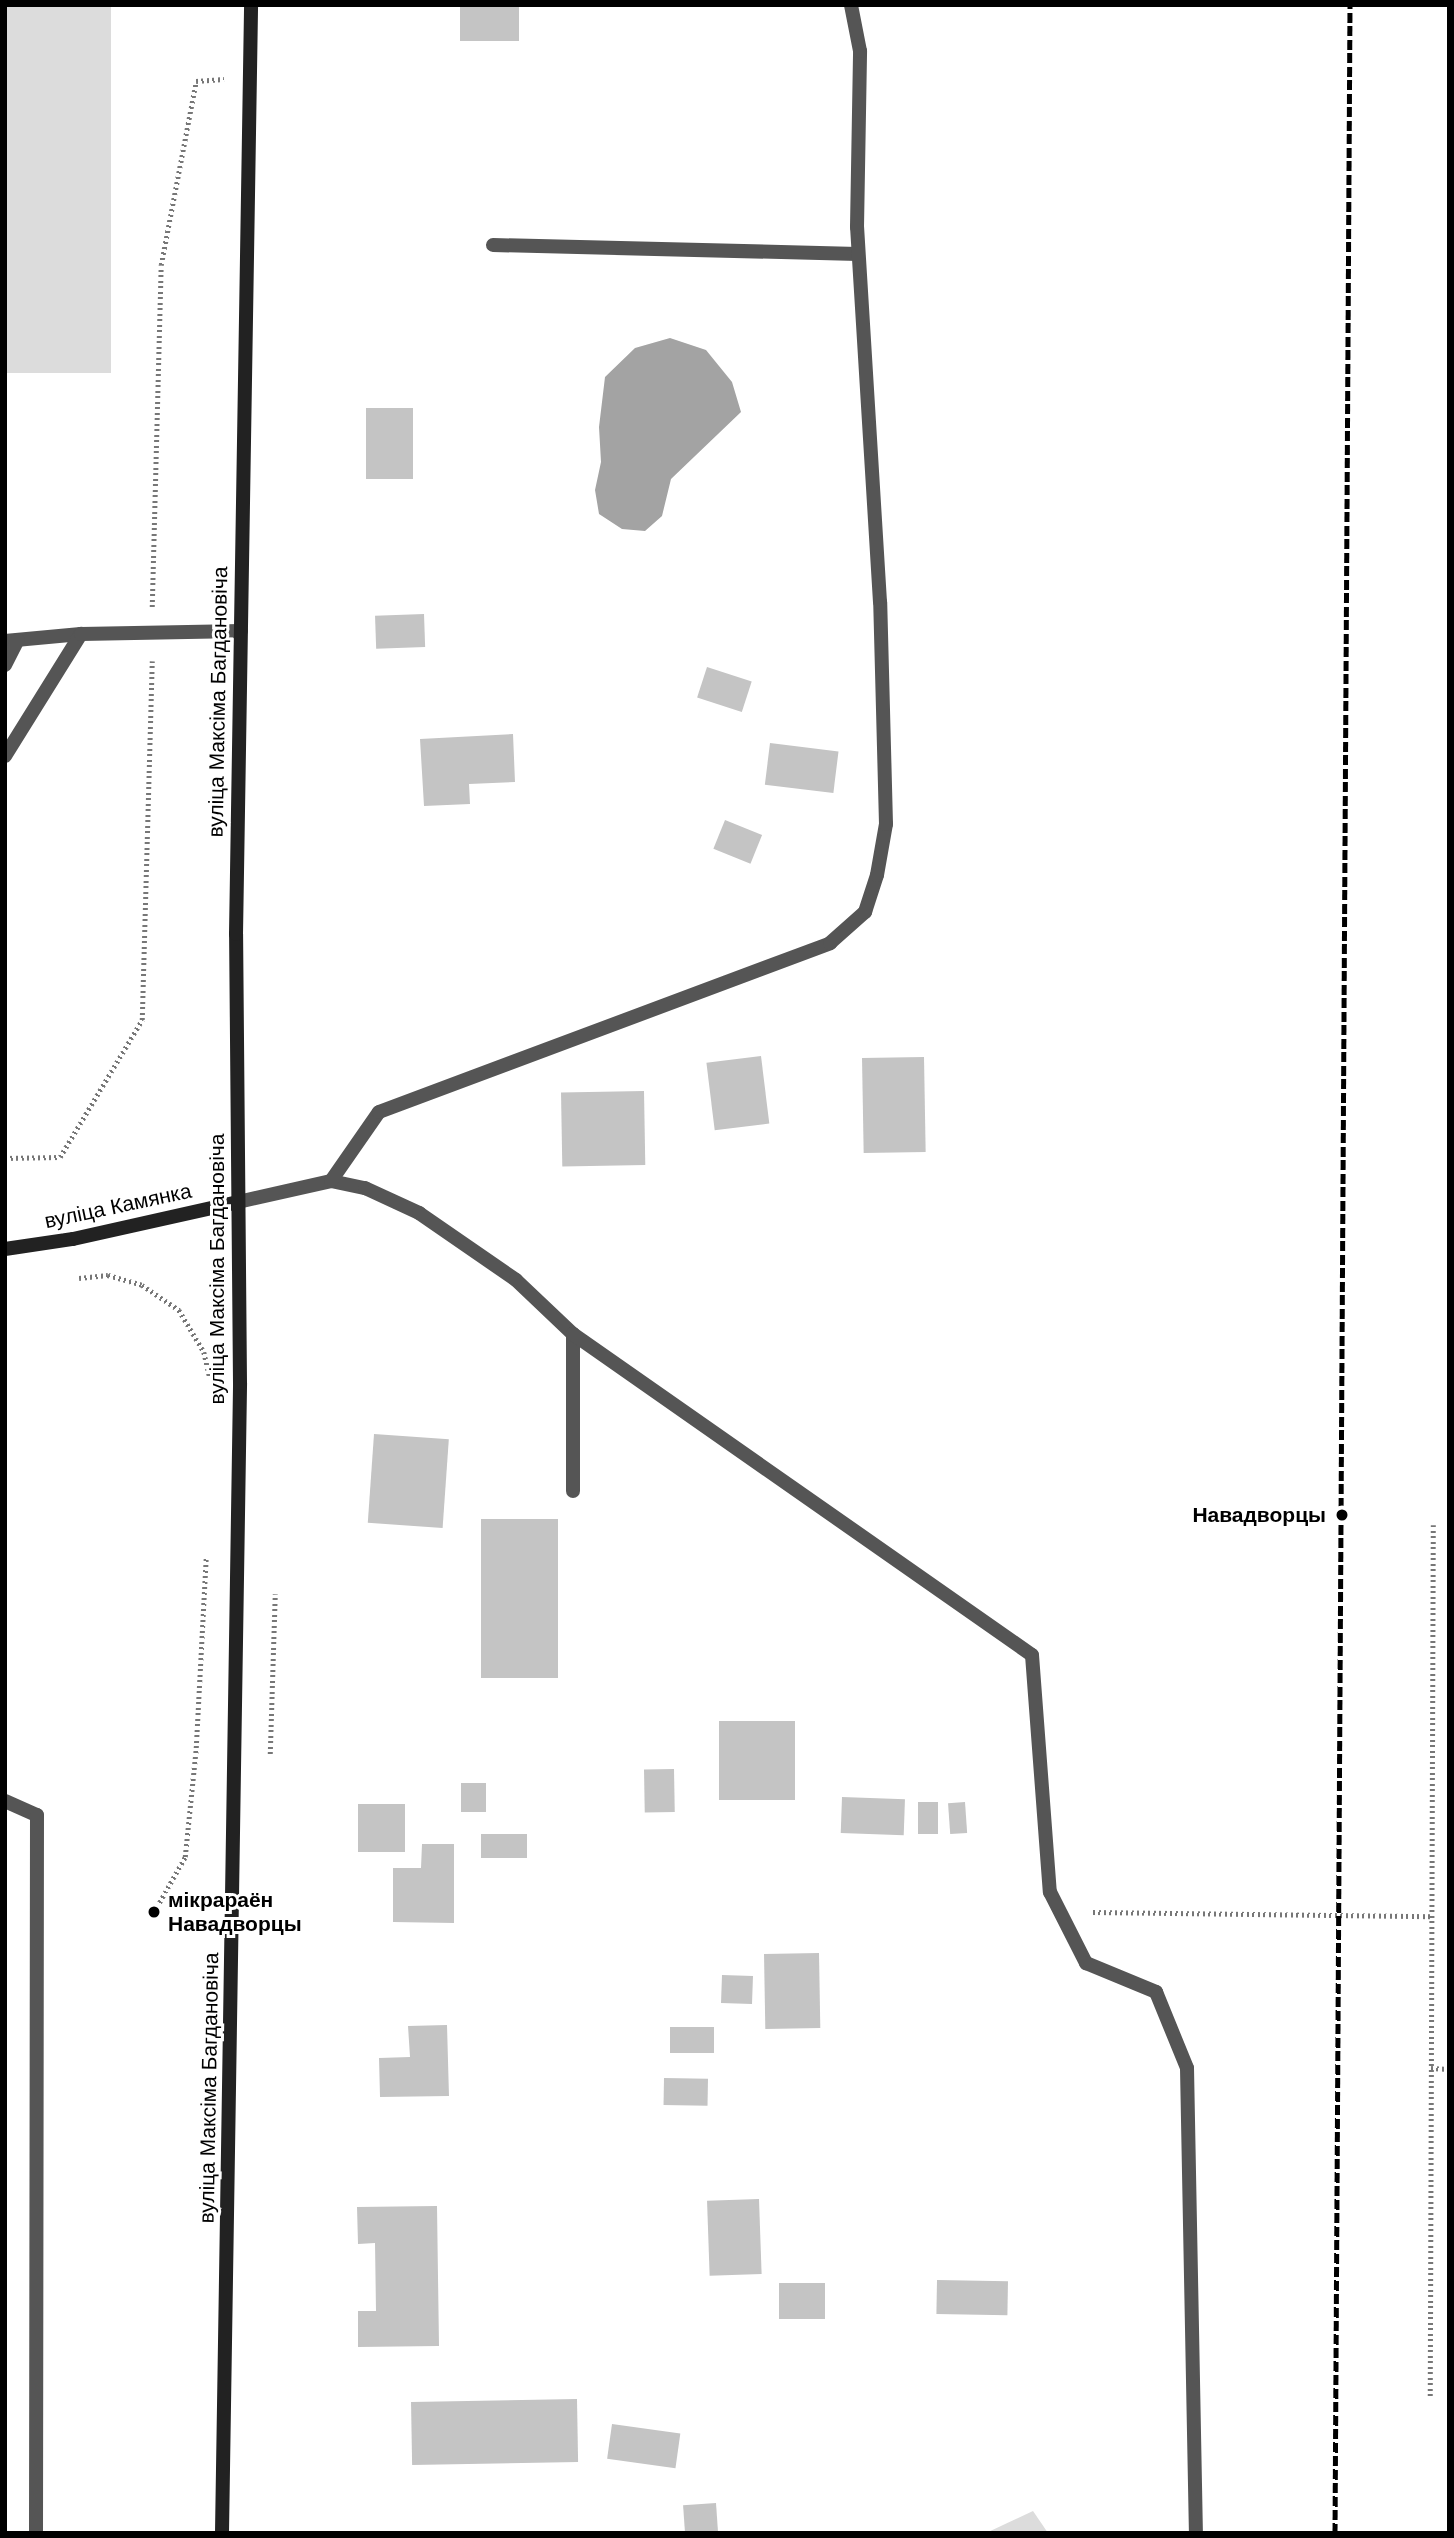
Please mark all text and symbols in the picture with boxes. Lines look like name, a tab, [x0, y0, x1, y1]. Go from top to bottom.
street label: вуліца Максіма Багдановіча	[203, 566, 233, 838]
street label: вуліца Максіма Багдановіча	[204, 1134, 230, 1404]
street label: вуліца Камянка	[42, 1178, 194, 1234]
place label: Навадворцы	[1192, 1502, 1326, 1528]
marker: Навадворцы	[1332, 1505, 1352, 1525]
place label: мікрараён Навадворцы	[168, 1887, 302, 1937]
marker: мікрараён Навадворцы	[146, 1904, 162, 1920]
street label: вуліца Максіма Багдановіча	[194, 1952, 224, 2224]

